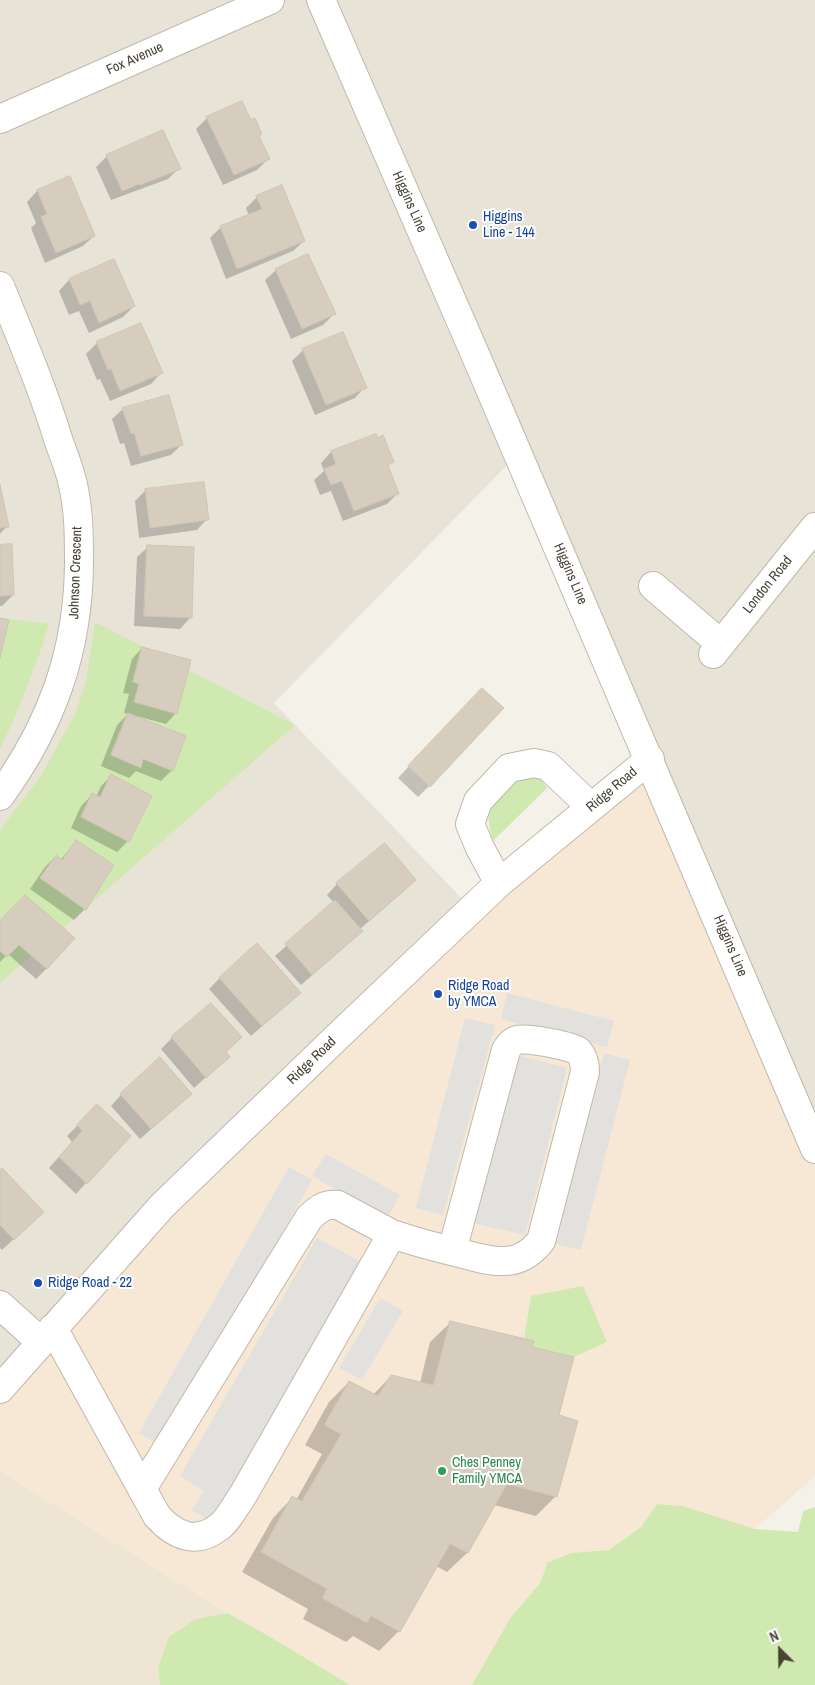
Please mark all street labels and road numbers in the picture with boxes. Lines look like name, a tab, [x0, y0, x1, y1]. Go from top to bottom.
street label: Fox Avenue	[104, 39, 166, 79]
street label: Higgins Line	[388, 169, 430, 235]
street label: Johnson Crescent	[66, 526, 86, 620]
street label: Higgins Line	[550, 541, 590, 607]
street label: London Road	[740, 553, 796, 617]
street label: Ridge Road	[583, 764, 641, 816]
street label: Higgins Line	[710, 913, 750, 979]
street label: Ridge Road	[284, 1034, 340, 1088]

